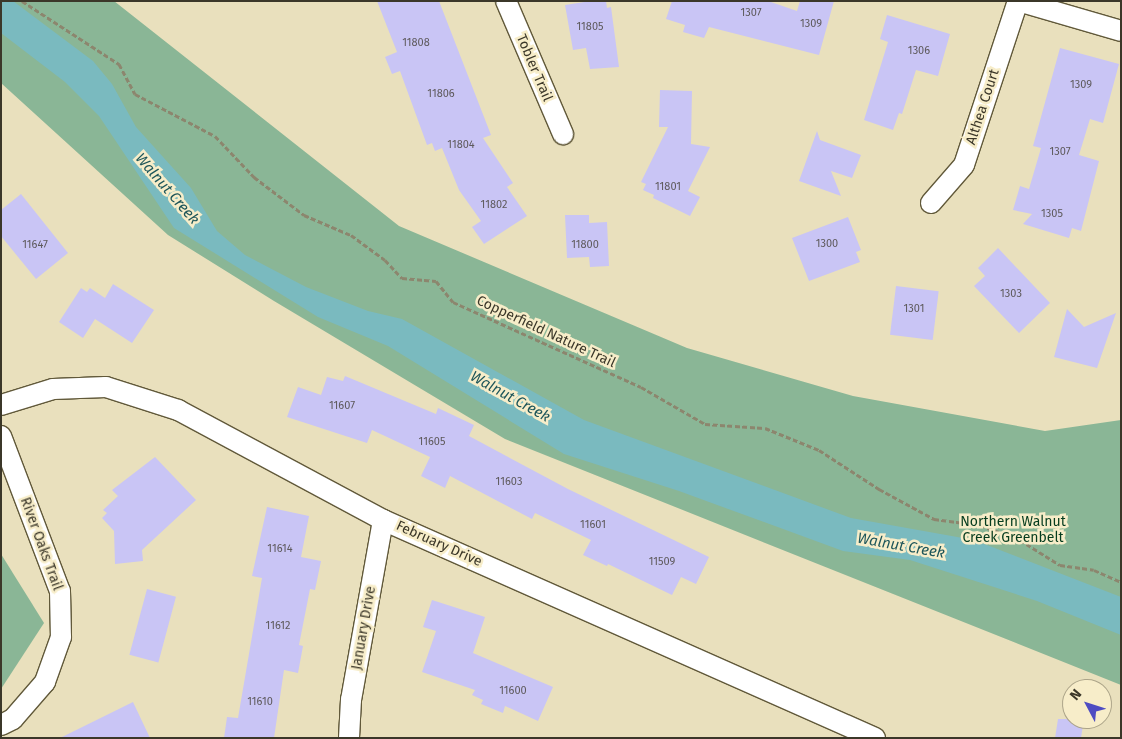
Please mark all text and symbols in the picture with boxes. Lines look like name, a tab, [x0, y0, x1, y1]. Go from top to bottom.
house number: 1307	[740, 6, 762, 20]
house number: 1309	[800, 17, 822, 31]
house number: 11805	[576, 20, 604, 34]
street label: Tobler Trail	[512, 32, 556, 104]
house number: 11808	[402, 36, 430, 50]
house number: 1306	[908, 44, 930, 58]
street label: Althea Court	[963, 67, 1003, 147]
house number: 1309	[1070, 78, 1092, 92]
house number: 11806	[427, 87, 455, 101]
house number: 11804	[447, 138, 475, 152]
house number: 1307	[1049, 145, 1071, 159]
water label: Walnut Creek	[131, 150, 203, 228]
house number: 11801	[655, 180, 681, 194]
house number: 11802	[481, 198, 507, 212]
house number: 1305	[1041, 207, 1063, 221]
house number: 1300	[816, 237, 838, 251]
house number: 11647	[22, 238, 48, 252]
house number: 11800	[571, 238, 599, 252]
house number: 1303	[1000, 287, 1022, 301]
street label: Copperfield Nature Trail	[474, 292, 618, 372]
house number: 1301	[904, 302, 924, 316]
water label: Walnut Creek	[467, 368, 553, 426]
house number: 11607	[329, 399, 355, 413]
house number: 11605	[419, 435, 445, 449]
house number: 11603	[496, 475, 522, 489]
street label: River Oaks Trail	[16, 495, 66, 593]
park label: Northern Walnut Creek Greenbelt	[960, 514, 1066, 546]
street label: February Drive	[393, 518, 485, 570]
house number: 11601	[580, 518, 606, 532]
water label: Walnut Creek	[856, 529, 946, 563]
house number: 11614	[267, 542, 293, 556]
house number: 11509	[649, 555, 675, 569]
street label: January Drive	[348, 585, 380, 671]
house number: 11612	[266, 619, 290, 633]
north arrow	[1062, 679, 1112, 729]
house number: 11600	[499, 684, 527, 698]
text: N	[1066, 686, 1085, 704]
house number: 11610	[247, 695, 273, 709]

